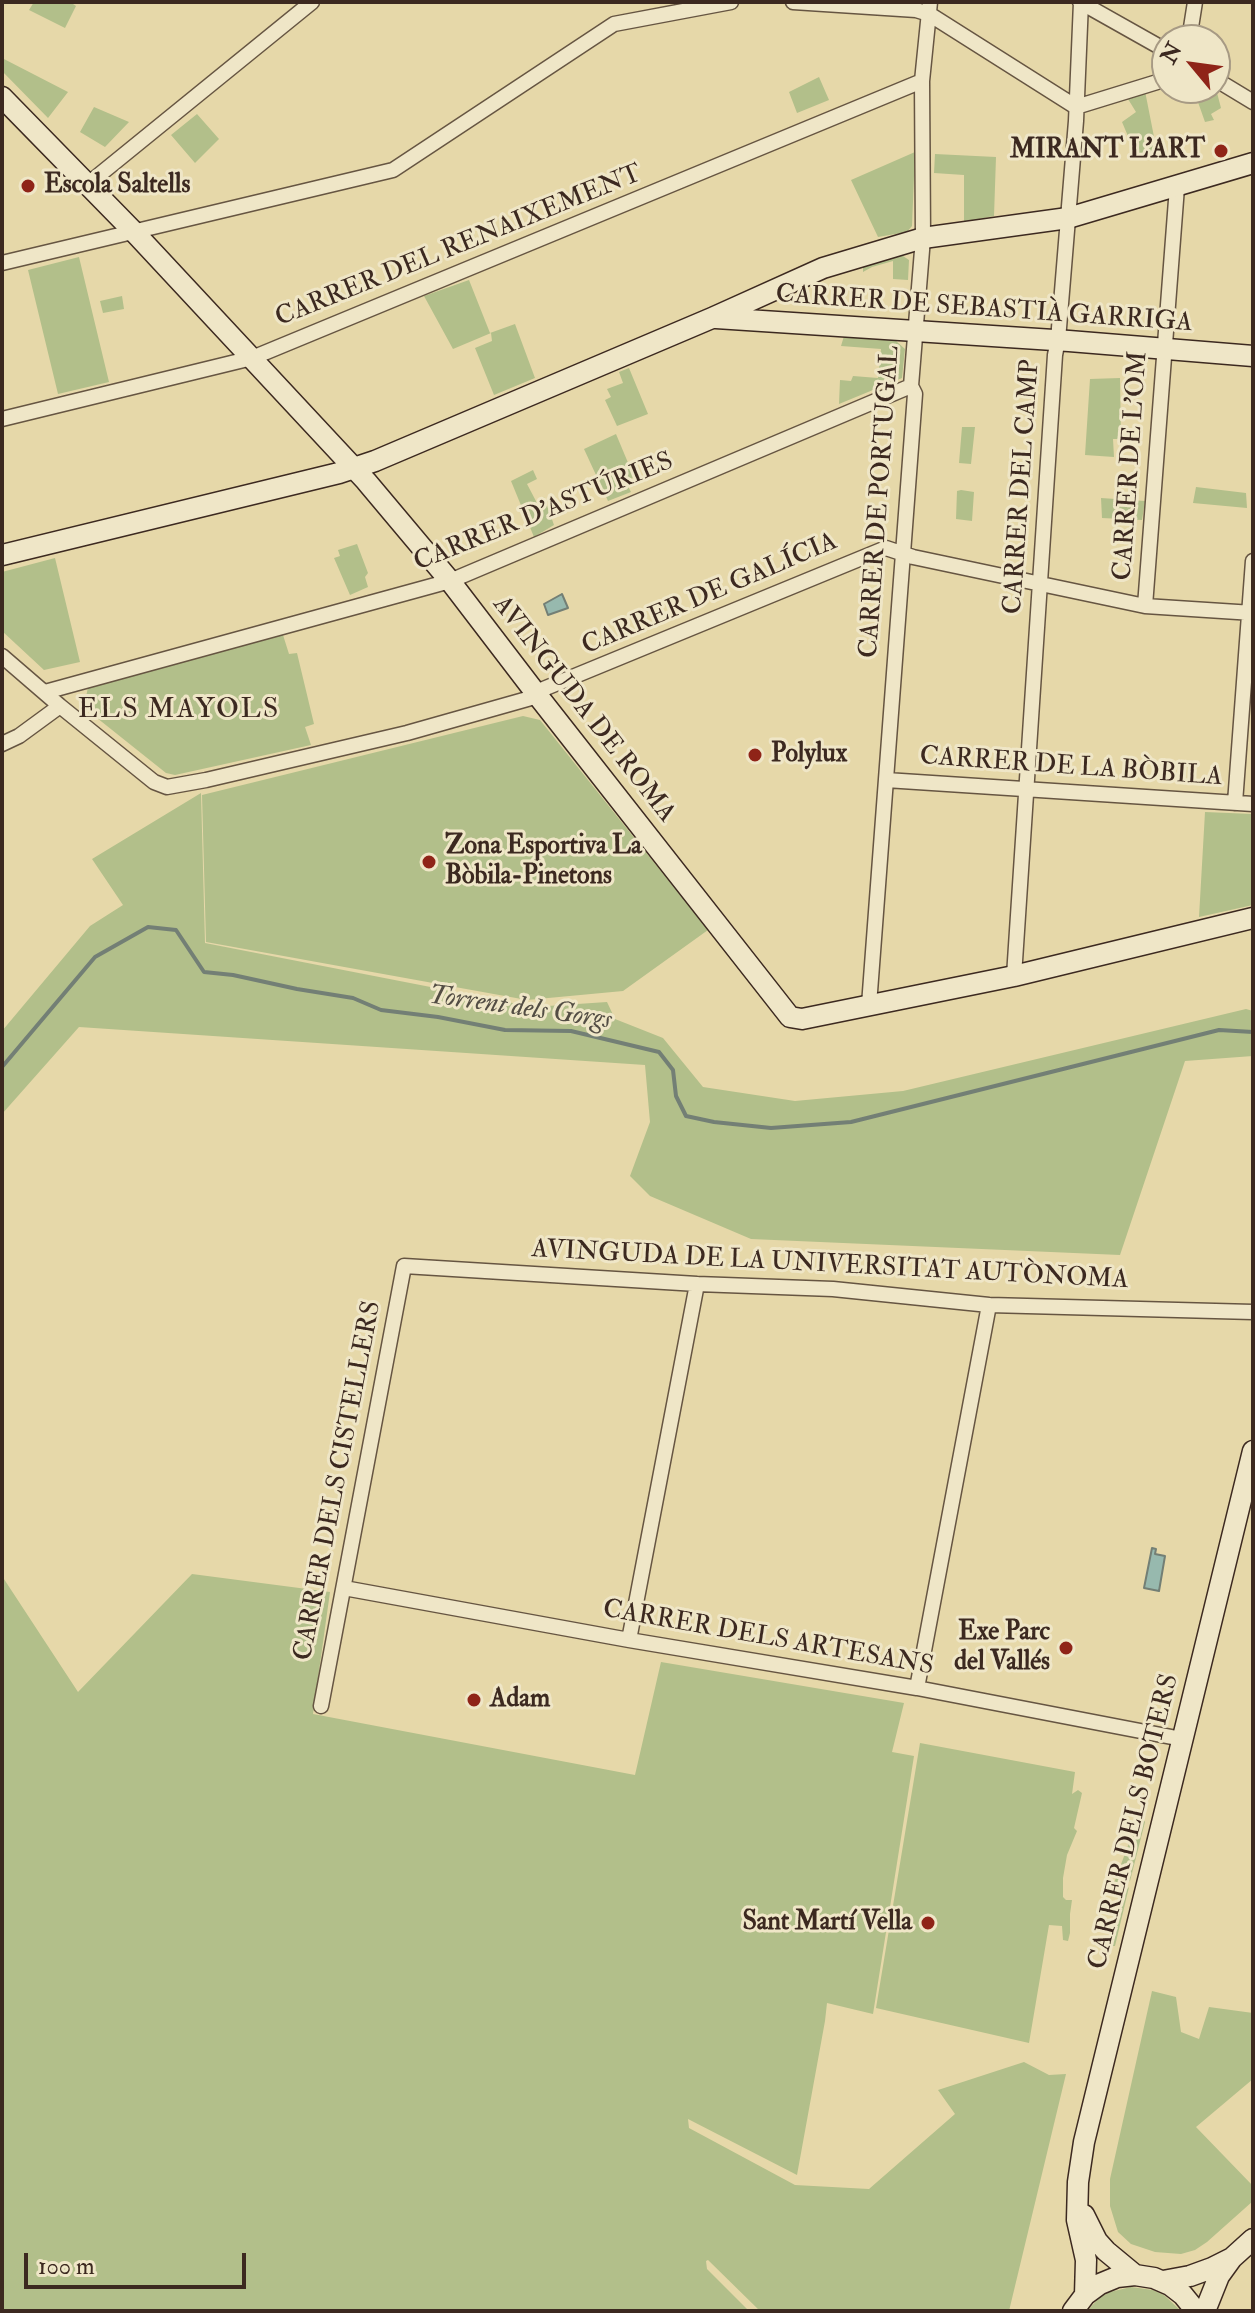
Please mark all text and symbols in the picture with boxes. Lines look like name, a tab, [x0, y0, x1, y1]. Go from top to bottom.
north arrow	[1151, 24, 1231, 104]
text: N	[1155, 38, 1189, 69]
place label: MIRANT L'ART	[1010, 135, 1205, 167]
marker: MIRANT L'ART	[1212, 142, 1230, 160]
street label: CARRER DEL RENAIXEMENT	[271, 159, 647, 335]
place label: Escola Saltells	[44, 170, 190, 202]
marker: Escola Saltells	[19, 177, 37, 195]
street label: CARRER DE SEBASTIÀ GARRIGA	[774, 280, 1194, 340]
street label: CARRER DE PORTUGAL	[855, 345, 907, 659]
street label: CARRER DE L'OM	[1108, 350, 1156, 582]
street label: CARRER DEL CAMP	[999, 359, 1047, 615]
street label: CARRER D'ASTÚRIES	[410, 447, 678, 579]
street label: CARRER DE GALÍCIA	[578, 527, 842, 663]
street label: AVINGUDA DE ROMA	[485, 591, 681, 829]
district label: ELS MAYOLS	[78, 694, 280, 728]
place label: Polylux	[771, 739, 847, 771]
street label: CARRER DE LA BÒBILA	[919, 742, 1223, 794]
marker: Polylux	[746, 746, 764, 764]
place label: Zona Esportiva La Bòbila-Pinetons	[445, 831, 642, 892]
marker: Zona Esportiva La Bòbila-Pinetons	[420, 853, 438, 871]
water label: Torrent dels Gorgs	[426, 980, 614, 1038]
street label: AVINGUDA DE LA UNIVERSITAT AUTÒNOMA	[531, 1235, 1129, 1297]
street label: CARRER DELS CISTELLERS	[289, 1299, 389, 1663]
street label: CARRER DELS ARTESANS	[600, 1595, 936, 1683]
place label: Exe Parc del Vallés	[954, 1617, 1050, 1678]
marker: Exe Parc del Vallés	[1057, 1639, 1075, 1657]
street label: CARRER DELS BOTERS	[1083, 1671, 1187, 1973]
place label: Adam	[490, 1684, 550, 1716]
marker: Adam	[465, 1691, 483, 1709]
place label: Sant Martí Vella	[742, 1907, 912, 1939]
marker: Sant Martí Vella	[919, 1914, 937, 1932]
scale bar	[28, 2237, 250, 2287]
text: 100 m	[38, 2251, 95, 2282]

